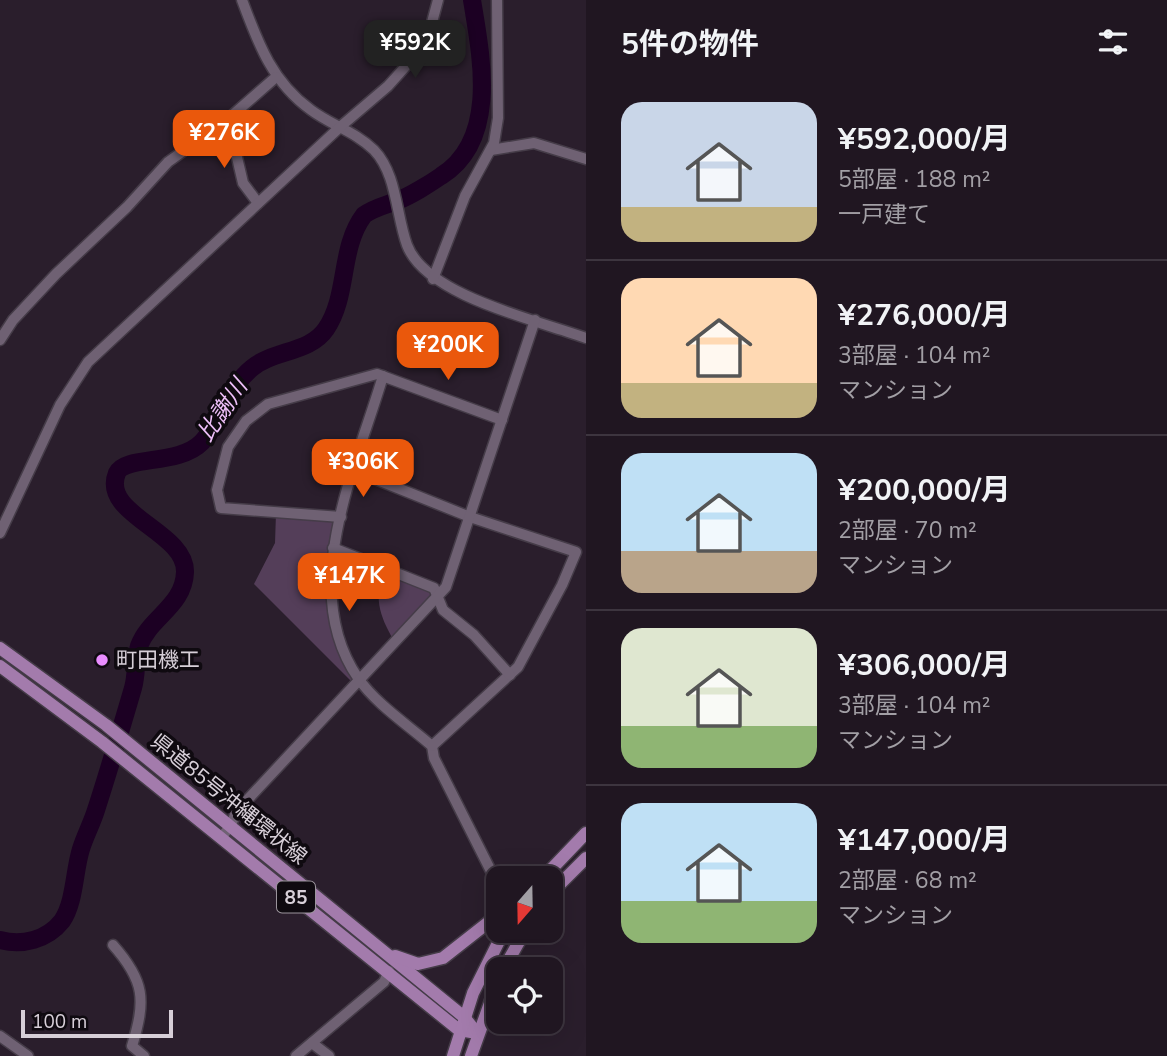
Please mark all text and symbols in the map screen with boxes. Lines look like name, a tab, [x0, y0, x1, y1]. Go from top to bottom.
pin: ¥592K	[366, 20, 464, 80]
icon: filters	[1094, 23, 1132, 61]
text: 5件の物件	[621, 24, 759, 65]
text: ¥592K	[380, 27, 450, 58]
pin: ¥276K	[175, 110, 273, 170]
text: ¥276K	[189, 117, 259, 148]
text: ¥592,000/月	[838, 119, 1011, 160]
icon: home	[677, 130, 761, 214]
text: 5部屋 · 188 m²	[838, 164, 991, 195]
text: 一戸建て	[838, 199, 930, 230]
text: ¥276,000/月	[838, 295, 1011, 336]
icon: home	[677, 306, 761, 390]
pin: ¥200K	[399, 322, 497, 382]
text: ¥200K	[413, 329, 483, 360]
text: 3部屋 · 104 m²	[838, 340, 991, 371]
water label: 比謝川	[190, 371, 256, 448]
text: マンション	[838, 375, 953, 406]
pin: ¥306K	[314, 440, 412, 499]
text: ¥306K	[328, 446, 398, 477]
text: ¥200,000/月	[838, 470, 1011, 511]
icon: home	[677, 481, 761, 565]
text: 2部屋 · 70 m²	[838, 515, 977, 546]
text: マンション	[838, 550, 953, 581]
pin: ¥147K	[300, 554, 398, 613]
text: ¥147K	[314, 560, 384, 591]
text: ¥306,000/月	[838, 645, 1011, 686]
place label: 町田機工	[116, 646, 200, 674]
marker: 町田機工	[94, 652, 110, 668]
icon: home	[677, 656, 761, 740]
text: 3部屋 · 104 m²	[838, 690, 991, 721]
text: マンション	[838, 725, 953, 756]
street label: 県道85号沖縄環状線	[145, 727, 313, 871]
text: ¥147,000/月	[838, 820, 1011, 861]
icon: home	[677, 831, 761, 915]
text: 2部屋 · 68 m²	[838, 865, 977, 896]
north arrow	[486, 866, 564, 943]
map controls	[486, 866, 563, 1034]
road number: 85	[277, 882, 315, 912]
text: マンション	[838, 900, 953, 931]
button: locate	[486, 957, 563, 1034]
scale bar	[21, 1007, 173, 1039]
text: 100 m	[32, 1009, 87, 1035]

